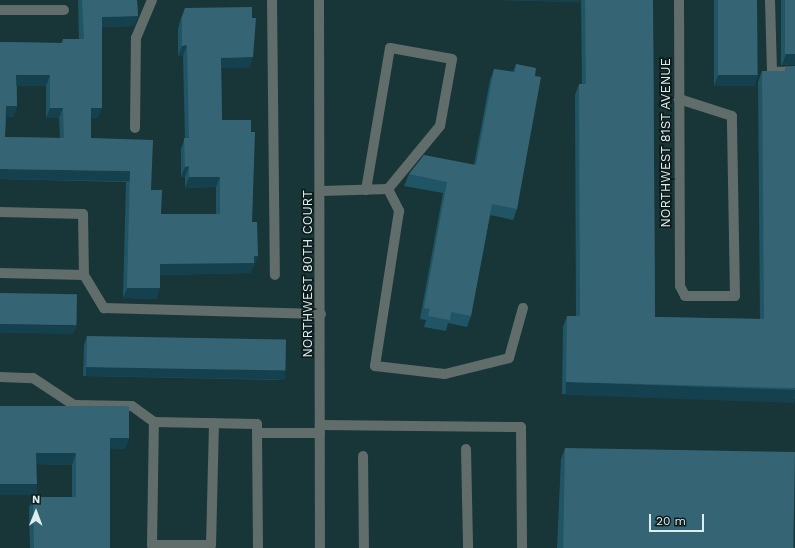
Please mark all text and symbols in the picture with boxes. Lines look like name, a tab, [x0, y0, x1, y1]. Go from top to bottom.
street label: NORTHWEST 81ST AVENUE	[658, 58, 674, 228]
street label: NORTHWEST 80TH COURT	[300, 190, 316, 358]
north arrow	[16, 492, 56, 532]
text: N	[32, 493, 40, 506]
scale bar	[651, 506, 706, 532]
text: 20 m	[656, 514, 686, 528]

